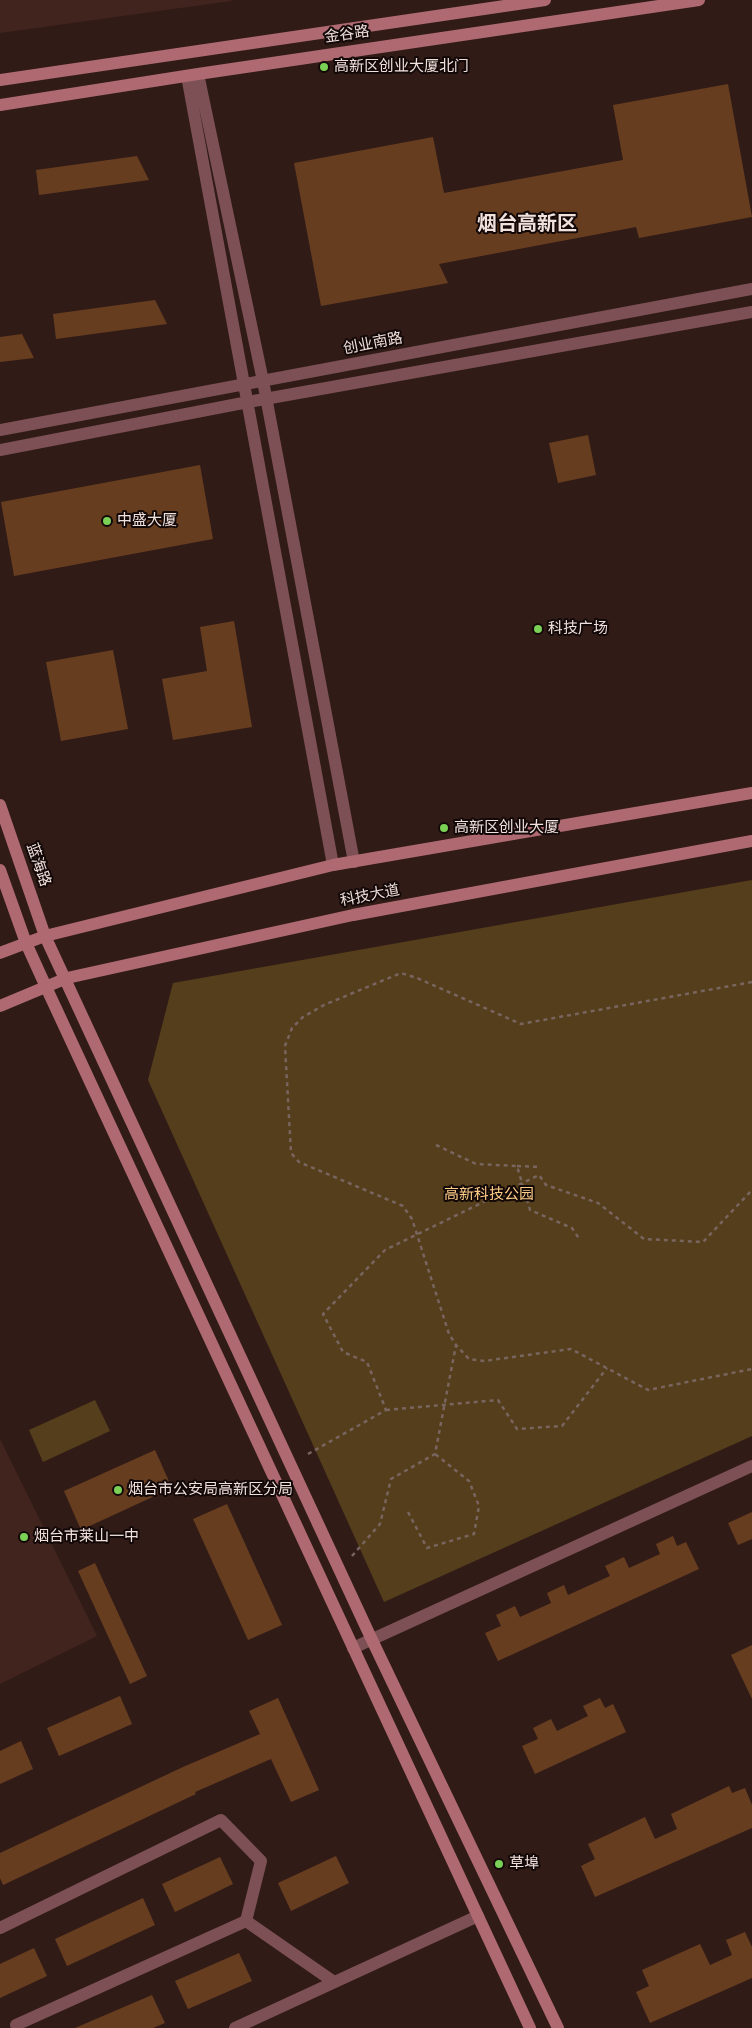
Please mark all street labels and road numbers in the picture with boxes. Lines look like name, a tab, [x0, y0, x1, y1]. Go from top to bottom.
street label: 金谷路	[323, 23, 371, 47]
street label: 创业南路	[342, 329, 404, 359]
street label: 蓝海路	[22, 841, 54, 889]
street label: 科技大道	[339, 881, 401, 911]

